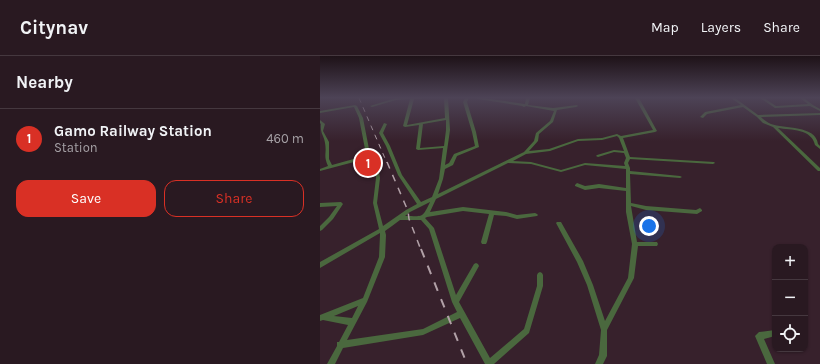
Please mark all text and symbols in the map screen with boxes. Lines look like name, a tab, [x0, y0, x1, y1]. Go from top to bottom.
text: Citynav	[20, 17, 88, 39]
text: Map	[651, 19, 679, 36]
text: Layers	[701, 19, 741, 36]
text: Share	[763, 19, 800, 36]
text: Nearby	[16, 72, 73, 92]
text: Gamo Railway Station	[54, 122, 212, 140]
text: 1	[27, 131, 31, 146]
text: 460 m	[266, 131, 304, 146]
text: Station	[54, 140, 98, 155]
pin: 1	[355, 148, 381, 178]
button: Save	[16, 180, 156, 217]
button: Share	[164, 180, 304, 217]
your location	[639, 216, 659, 236]
map controls	[772, 244, 808, 352]
button: +	[772, 244, 808, 280]
button: −	[772, 280, 808, 316]
button: locate	[772, 316, 808, 352]

